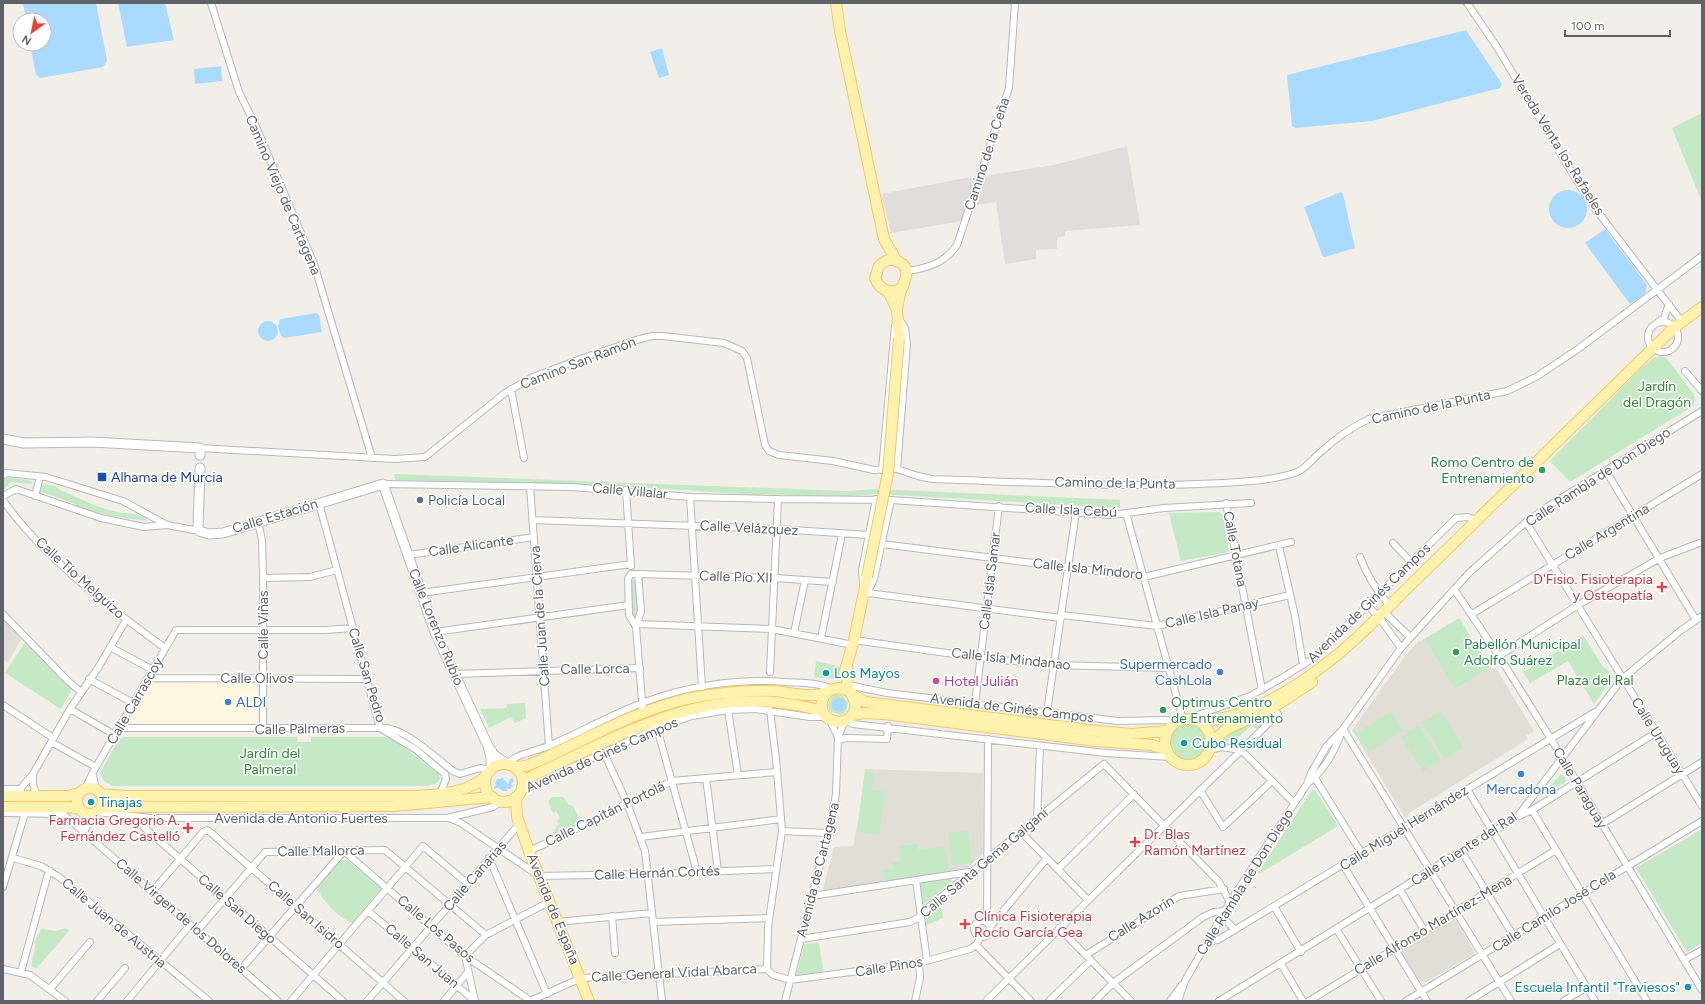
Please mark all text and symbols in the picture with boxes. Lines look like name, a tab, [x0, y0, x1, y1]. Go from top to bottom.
north arrow	[12, 12, 52, 52]
scale bar	[1565, 12, 1670, 38]
text: 100 m	[1571, 19, 1605, 33]
text: N	[20, 32, 34, 48]
street label: Vereda Venta los Rafaeles	[1508, 72, 1608, 218]
street label: Camino de la Ceña	[961, 96, 1013, 212]
street label: Camino Viejo de Cartagena	[242, 112, 324, 278]
street label: Camino San Ramón	[518, 333, 638, 393]
park label: Jardín del Dragón	[1623, 378, 1691, 411]
street label: Camino de la Punta	[1370, 386, 1492, 428]
street label: Calle Rambla de Don Diego	[1522, 424, 1674, 530]
place label: Romo Centro de Entrenamiento	[1431, 454, 1534, 487]
marker: Romo Centro de Entrenamiento	[1537, 465, 1547, 475]
place label: Alhama de Murcia	[111, 469, 223, 486]
marker: Alhama de Murcia	[96, 471, 108, 483]
street label: Camino de la Punta	[1054, 473, 1176, 493]
street label: Calle Villalar	[592, 479, 669, 503]
place label: Policía Local	[428, 492, 505, 509]
street label: Calle Estación	[230, 495, 320, 537]
marker: Policía Local	[415, 495, 425, 505]
street label: Calle Isla Cebú	[1024, 499, 1118, 521]
street label: Calle Argentina	[1562, 500, 1652, 564]
street label: Calle Totana	[1219, 510, 1251, 588]
street label: Calle Velázquez	[699, 517, 799, 539]
street label: Calle Isla Samar	[976, 531, 1004, 631]
street label: Calle Alicante	[427, 532, 515, 560]
street label: Calle Tío Melguizo	[32, 534, 128, 622]
street label: Avenida de Ginés Campos	[1304, 540, 1434, 666]
street label: Calle Juan de la Cierva	[527, 545, 553, 687]
street label: Calle Isla Mindoro	[1032, 555, 1144, 583]
street label: Calle Lorenzo Rubio	[405, 566, 467, 688]
street label: Calle Pío XII	[699, 567, 773, 587]
place label: D'Fisio. Fisioterapia y Osteopatía	[1533, 571, 1653, 604]
marker: D'Fisio. Fisioterapia y Osteopatía	[1656, 581, 1668, 593]
street label: Calle Viñas	[255, 591, 272, 659]
street label: Calle Isla Panay	[1163, 594, 1261, 632]
street label: Calle San Pedro	[345, 626, 389, 724]
place label: Pabellón Municipal Adolfo Suárez	[1464, 636, 1581, 669]
street label: Calle Isla Mindanao	[951, 644, 1071, 674]
marker: Pabellón Municipal Adolfo Suárez	[1451, 647, 1461, 657]
street label: Calle Carrascoy	[103, 654, 167, 748]
place label: Supermercado CashLola	[1120, 656, 1212, 689]
street label: Calle Lorca	[560, 660, 630, 678]
place label: Los Mayos	[834, 665, 900, 682]
marker: Supermercado CashLola	[1215, 667, 1225, 677]
marker: Los Mayos	[821, 668, 831, 678]
street label: Calle Olivos	[220, 670, 294, 687]
park label: Plaza del Ral	[1556, 672, 1634, 689]
place label: Hotel Julián	[944, 673, 1019, 690]
marker: Hotel Julián	[931, 676, 941, 686]
street label: Avenida de Ginés Campos	[929, 690, 1095, 726]
place label: ALDI	[236, 694, 266, 711]
place label: Optimus Centro de Entrenamiento	[1171, 694, 1283, 727]
street label: Calle Uruguay	[1628, 694, 1689, 778]
marker: ALDI	[223, 697, 233, 707]
marker: Optimus Centro de Entrenamiento	[1158, 705, 1168, 715]
street label: Avenida de Ginés Campos	[523, 714, 681, 796]
street label: Calle Palmeras	[255, 720, 345, 738]
place label: Cubo Residual	[1192, 735, 1282, 752]
marker: Cubo Residual	[1179, 738, 1189, 748]
street label: Calle Paraguay	[1549, 744, 1611, 832]
park label: Jardín del Palmeral	[240, 745, 300, 778]
marker: Mercadona	[1516, 769, 1526, 779]
street label: Calle Capitán Portolá	[542, 778, 668, 850]
street label: Calle Miguel Hernández	[1337, 781, 1471, 874]
place label: Mercadona	[1486, 781, 1556, 798]
place label: Tinajas	[99, 794, 142, 811]
marker: Tinajas	[86, 797, 96, 807]
street label: Avenida de Cartagena	[793, 801, 843, 939]
street label: Calle Santa Gema Galgani	[916, 804, 1052, 922]
street label: Calle Rambla de Don Diego	[1193, 806, 1297, 958]
street label: Calle Fuente del Ral	[1408, 808, 1520, 890]
street label: Avenida de Antonio Fuertes	[214, 810, 388, 827]
place label: Farmacia Gregorio A. Fernández Castelló	[49, 812, 180, 845]
marker: Farmacia Gregorio A. Fernández Castelló	[183, 823, 193, 833]
place label: Dr. Blas Ramón Martínez	[1144, 826, 1246, 859]
marker: Dr. Blas Ramón Martínez	[1129, 836, 1141, 848]
street label: Calle Canarias	[440, 837, 510, 915]
street label: Calle Mallorca	[277, 842, 365, 860]
street label: Avenida de España	[523, 851, 583, 967]
street label: Calle Virgen de los Dolores	[112, 855, 250, 977]
street label: Calle Hernán Cortés	[594, 862, 720, 884]
street label: Calle Camilo José Cela	[1489, 866, 1619, 956]
street label: Calle San Diego	[194, 870, 280, 948]
street label: Calle Alfonso Martínez-Mena	[1351, 871, 1515, 979]
street label: Calle Juan de Austria	[58, 874, 170, 972]
street label: Calle San Isidro	[264, 877, 348, 953]
street label: Calle Los Pasos	[394, 892, 478, 966]
street label: Calle Azorín	[1105, 892, 1177, 946]
place label: Clínica Fisioterapia Rocío García Gea	[974, 908, 1092, 941]
marker: Clínica Fisioterapia Rocío García Gea	[959, 918, 971, 930]
street label: Calle San Juan	[381, 920, 463, 992]
street label: Calle Pinos	[854, 953, 924, 981]
street label: Calle General Vidal Abarca	[591, 960, 757, 986]
place label: Escuela Infantil "Traviesos"	[1515, 979, 1680, 996]
marker: Escuela Infantil "Traviesos"	[1683, 982, 1693, 992]

